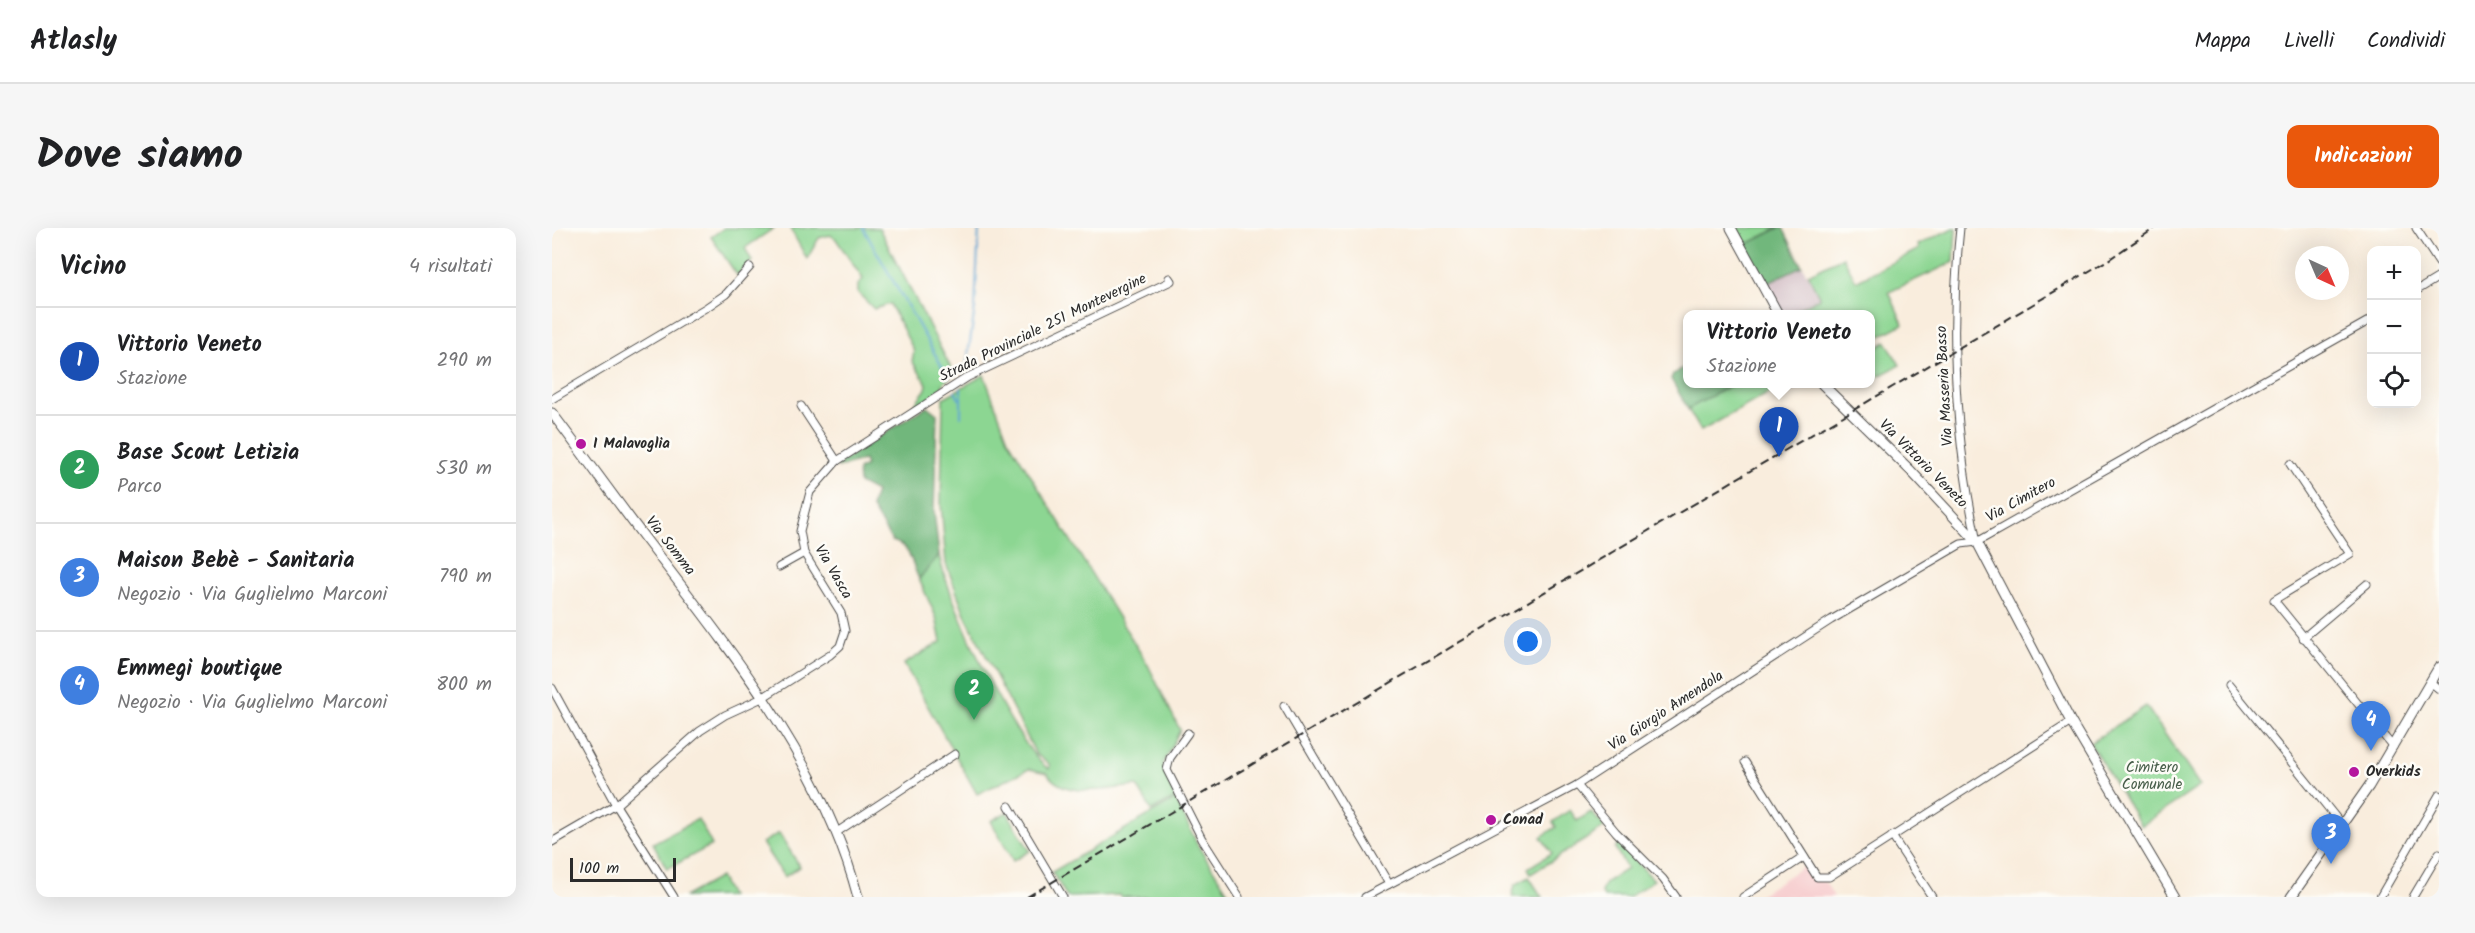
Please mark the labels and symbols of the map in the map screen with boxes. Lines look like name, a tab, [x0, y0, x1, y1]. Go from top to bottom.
north arrow	[2295, 246, 2349, 300]
street label: Strada Provinciale 251 Montevergine	[935, 267, 1151, 389]
street label: Via Masseria Basso	[1930, 325, 1960, 447]
pin: 1	[1760, 408, 1798, 457]
street label: Via Vittorio Veneto	[1873, 414, 1973, 514]
place label: I Malavoglia	[593, 432, 670, 456]
marker: I Malavoglia	[574, 437, 588, 451]
street label: Via Cimitero	[1982, 471, 2061, 529]
street label: Via Somma	[639, 511, 701, 581]
street label: Via Vasca	[808, 540, 858, 604]
your location	[1513, 627, 1542, 656]
street label: Via Giorgio Amendola	[1604, 665, 1728, 757]
pin: 2	[954, 670, 994, 720]
pin: 4	[2352, 702, 2390, 751]
park label: Cimitero Comunale	[2122, 756, 2182, 797]
place label: Overkids	[2366, 760, 2421, 784]
marker: Overkids	[2347, 765, 2361, 779]
place label: Conad	[1503, 808, 1544, 832]
marker: Conad	[1484, 813, 1498, 827]
pin: 3	[2312, 814, 2350, 864]
scale bar	[570, 855, 676, 882]

